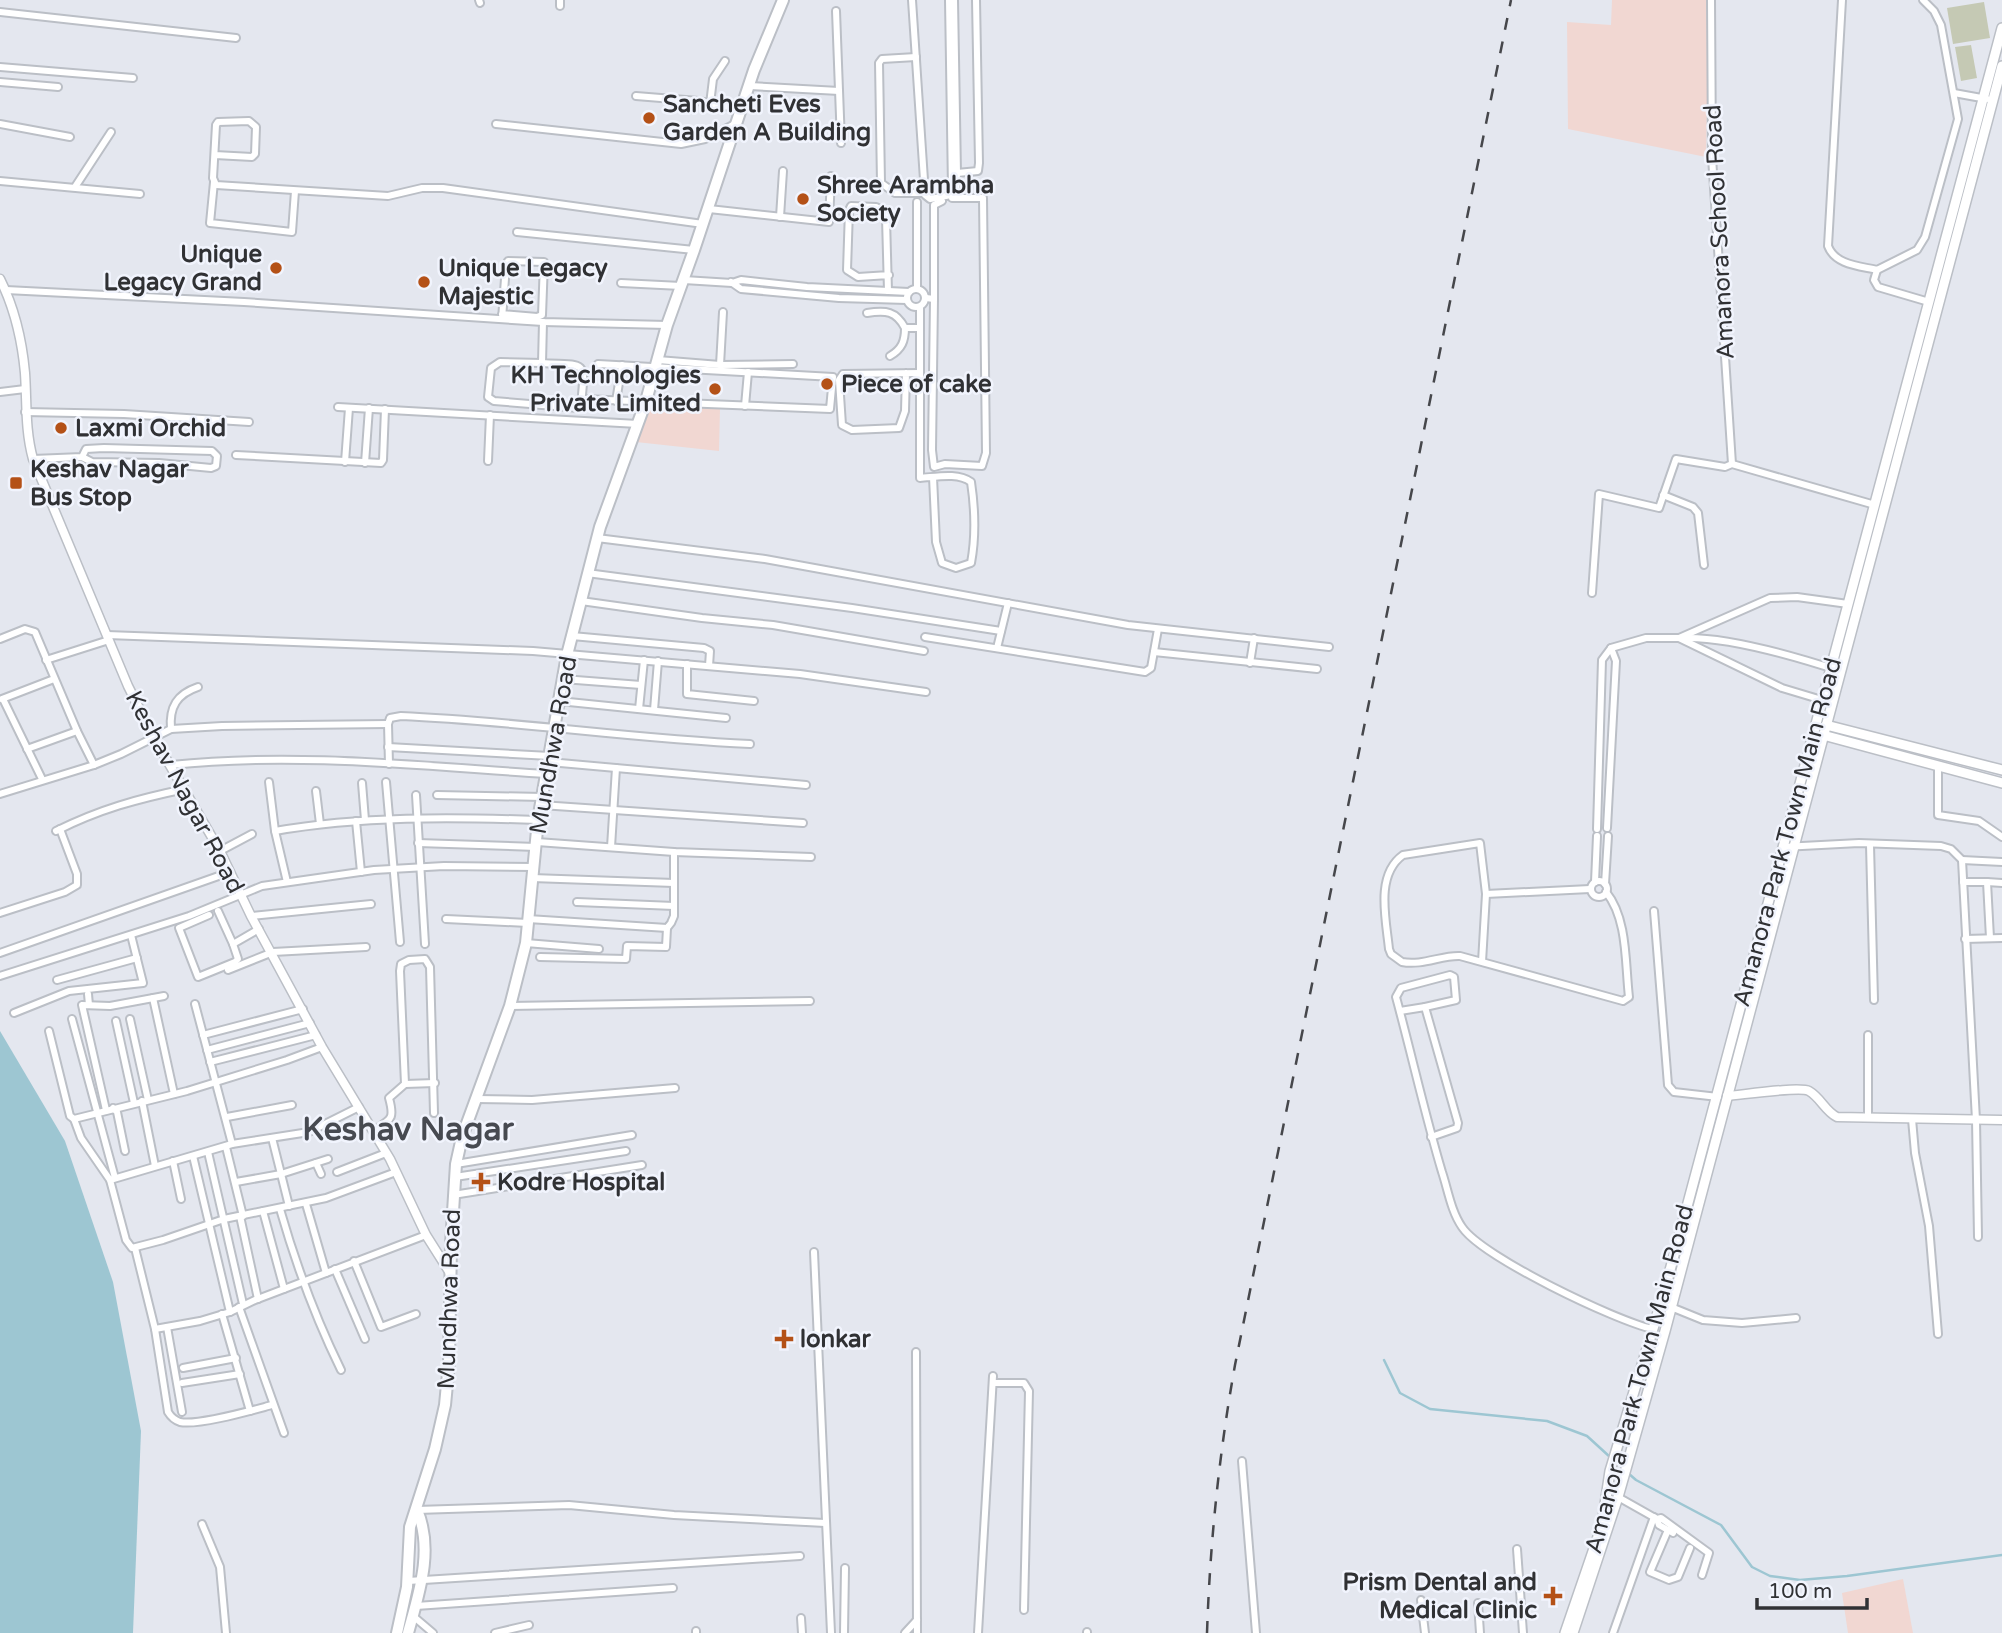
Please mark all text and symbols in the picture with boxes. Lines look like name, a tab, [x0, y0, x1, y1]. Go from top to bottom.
place label: Sancheti Eves Garden A Building	[663, 90, 871, 147]
street label: Amanora School Road	[1698, 104, 1741, 360]
marker: Sancheti Eves Garden A Building	[641, 110, 657, 126]
place label: Shree Arambha Society	[817, 171, 994, 228]
marker: Shree Arambha Society	[795, 191, 811, 207]
place label: Unique Legacy Grand	[103, 240, 262, 297]
place label: Unique Legacy Majestic	[438, 254, 608, 311]
marker: Unique Legacy Grand	[268, 260, 284, 276]
marker: Unique Legacy Majestic	[416, 274, 432, 290]
place label: KH Technologies Private Limited	[510, 361, 701, 418]
place label: Piece of cake	[841, 370, 992, 399]
marker: Piece of cake	[819, 376, 835, 392]
marker: KH Technologies Private Limited	[707, 381, 723, 397]
place label: Laxmi Orchid	[75, 414, 226, 443]
marker: Laxmi Orchid	[53, 420, 69, 436]
place label: Keshav Nagar Bus Stop	[30, 455, 189, 512]
marker: Keshav Nagar Bus Stop	[8, 475, 24, 491]
street label: Mundhwa Road	[524, 654, 583, 837]
street label: Amanora Park Town Main Road	[1727, 654, 1848, 1010]
street label: Keshav Nagar Road	[119, 686, 250, 898]
district label: Keshav Nagar	[302, 1111, 514, 1149]
place label: Kodre Hospital	[497, 1168, 665, 1197]
marker: Kodre Hospital	[471, 1172, 491, 1192]
street label: Amanora Park Town Main Road	[1579, 1201, 1700, 1557]
street label: Mundhwa Road	[432, 1208, 467, 1390]
place label: lonkar	[800, 1325, 872, 1354]
marker: lonkar	[774, 1329, 794, 1349]
scale bar	[1757, 1566, 1867, 1610]
place label: Prism Dental and Medical Clinic	[1343, 1568, 1537, 1625]
text: 100 m	[1768, 1579, 1832, 1604]
marker: Prism Dental and Medical Clinic	[1543, 1586, 1563, 1606]

